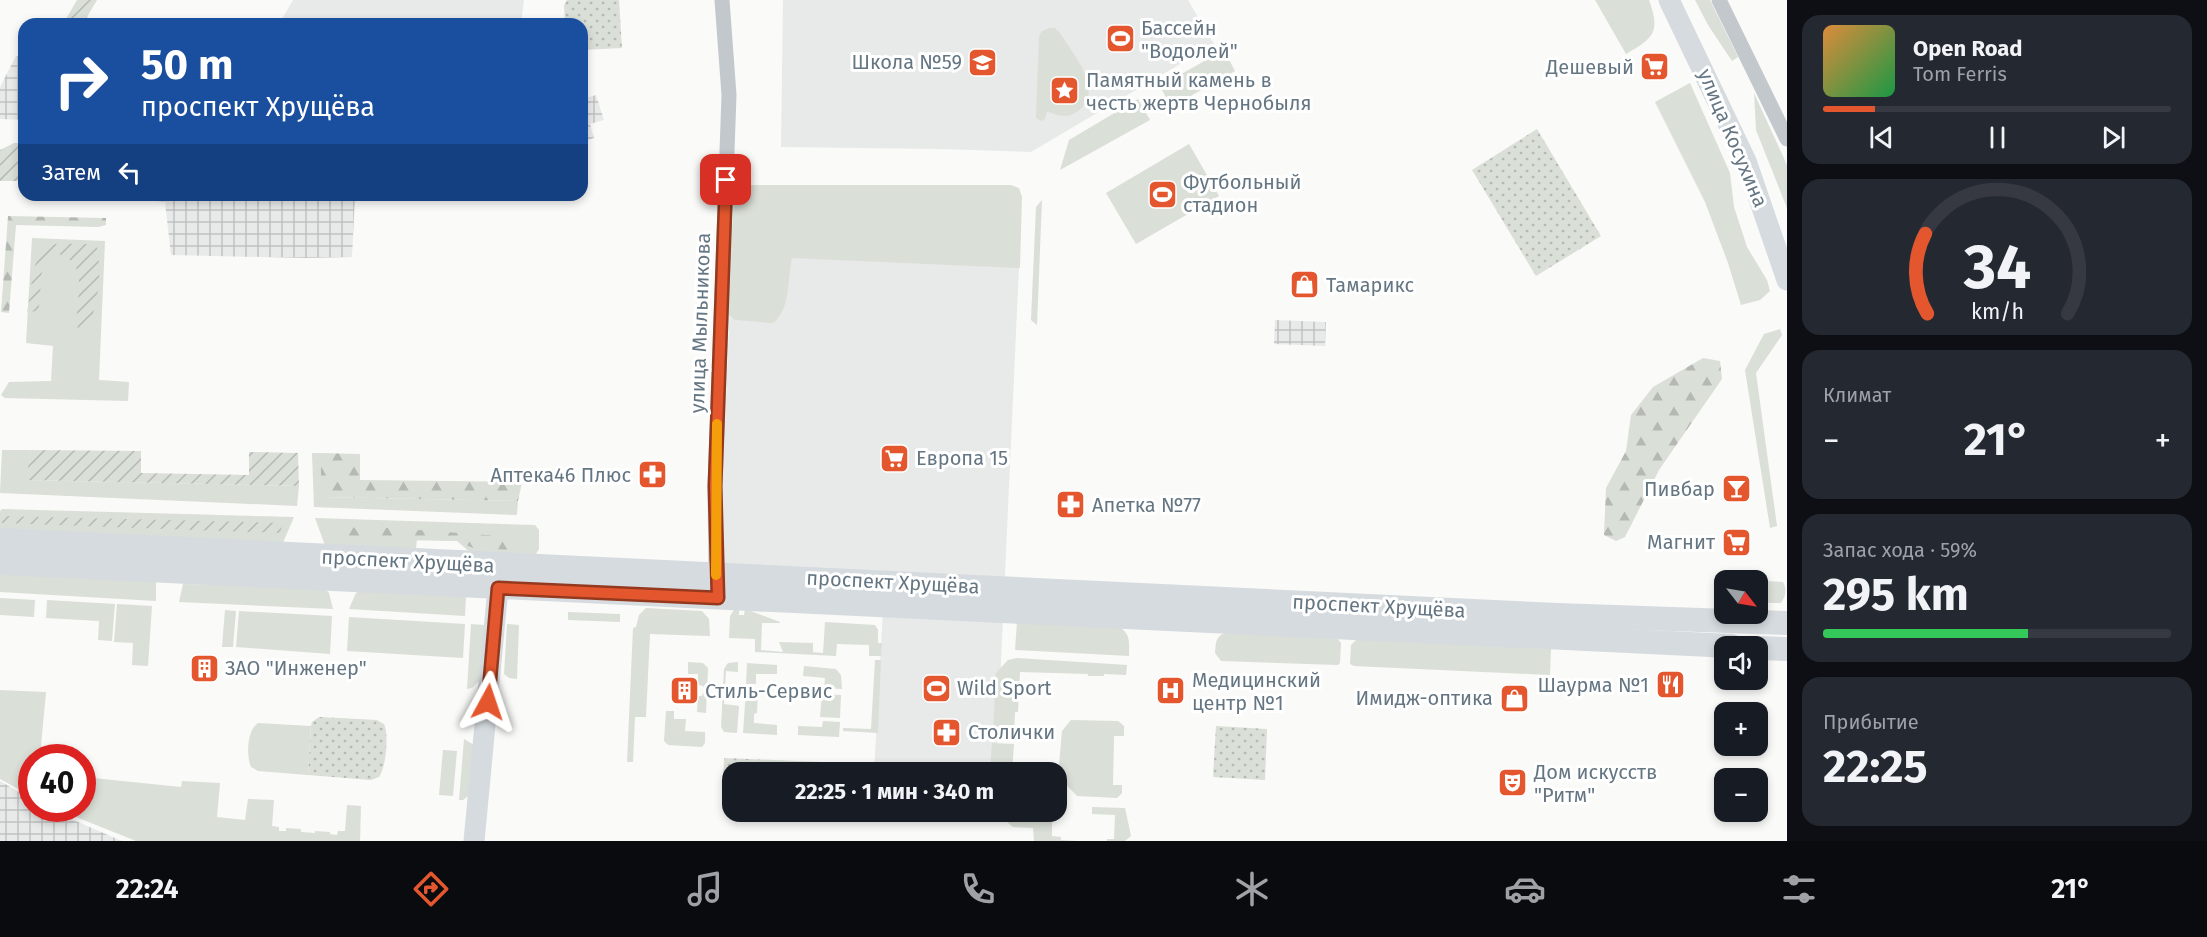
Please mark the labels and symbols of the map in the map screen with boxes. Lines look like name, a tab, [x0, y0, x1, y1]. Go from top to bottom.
place label: Бассейн "Водолей"	[1141, 16, 1238, 63]
sports icon: Бассейн "Водолей"	[1104, 23, 1136, 55]
school or university icon: Школа №59	[967, 46, 999, 78]
place label: Школа №59	[851, 50, 962, 74]
supermarket icon: Дешевый	[1639, 51, 1671, 83]
place label: Дешевый	[1545, 55, 1634, 79]
street label: улица Косухина	[1693, 65, 1773, 211]
place label: Памятный камень в честь жертв Чернобыля	[1086, 68, 1312, 115]
place icon: Памятный камень в честь жертв Чернобыля	[1049, 75, 1081, 107]
pin	[700, 154, 751, 205]
place label: Футбольный стадион	[1183, 170, 1302, 217]
sports icon: Футбольный стадион	[1146, 178, 1178, 210]
street label: улица Мыльникова	[685, 232, 715, 414]
shop icon: Тамарикс	[1289, 269, 1321, 301]
place label: Тамарикс	[1326, 273, 1414, 297]
supermarket icon: Европа 15	[879, 442, 911, 474]
place label: Европа 15	[916, 446, 1008, 470]
pharmacy icon: Аптека46 Плюс	[636, 459, 668, 491]
place label: Аптека46 Плюс	[490, 463, 631, 487]
bar icon: Пивбар	[1720, 473, 1752, 505]
place label: Пивбар	[1644, 477, 1715, 501]
pharmacy icon: Апетка №77	[1055, 489, 1087, 521]
place label: Апетка №77	[1092, 493, 1201, 517]
supermarket icon: Магнит	[1720, 526, 1752, 558]
place label: Магнит	[1647, 530, 1716, 554]
street label: проспект Хрущёва	[321, 544, 495, 578]
street label: проспект Хрущёва	[806, 565, 980, 599]
north arrow	[1714, 570, 1768, 624]
street label: проспект Хрущёва	[1292, 589, 1466, 623]
building icon: ЗАО "Инженер"	[188, 652, 220, 684]
place label: ЗАО "Инженер"	[225, 656, 367, 680]
place label: Медицинский центр №1	[1192, 668, 1321, 715]
restaurant icon: Шаурма №1	[1654, 669, 1686, 701]
position arrow	[456, 670, 520, 734]
sports icon: Wild Sport	[920, 672, 952, 704]
place label: Шаурма №1	[1538, 673, 1649, 697]
building icon: Стиль-Сервис	[668, 675, 700, 707]
hospital icon: Медицинский центр №1	[1155, 675, 1187, 707]
place label: Wild Sport	[957, 676, 1052, 700]
place label: Стиль-Сервис	[705, 679, 832, 703]
shop icon: Имидж-оптика	[1498, 682, 1530, 714]
place label: Имидж-оптика	[1356, 686, 1493, 710]
pharmacy icon: Столички	[931, 716, 963, 748]
place label: Столички	[968, 720, 1055, 744]
speed limit sign: 40	[18, 744, 96, 822]
place label: Дом искусств "Ритм"	[1533, 760, 1657, 807]
theatre icon: Дом искусств "Ритм"	[1497, 767, 1529, 799]

